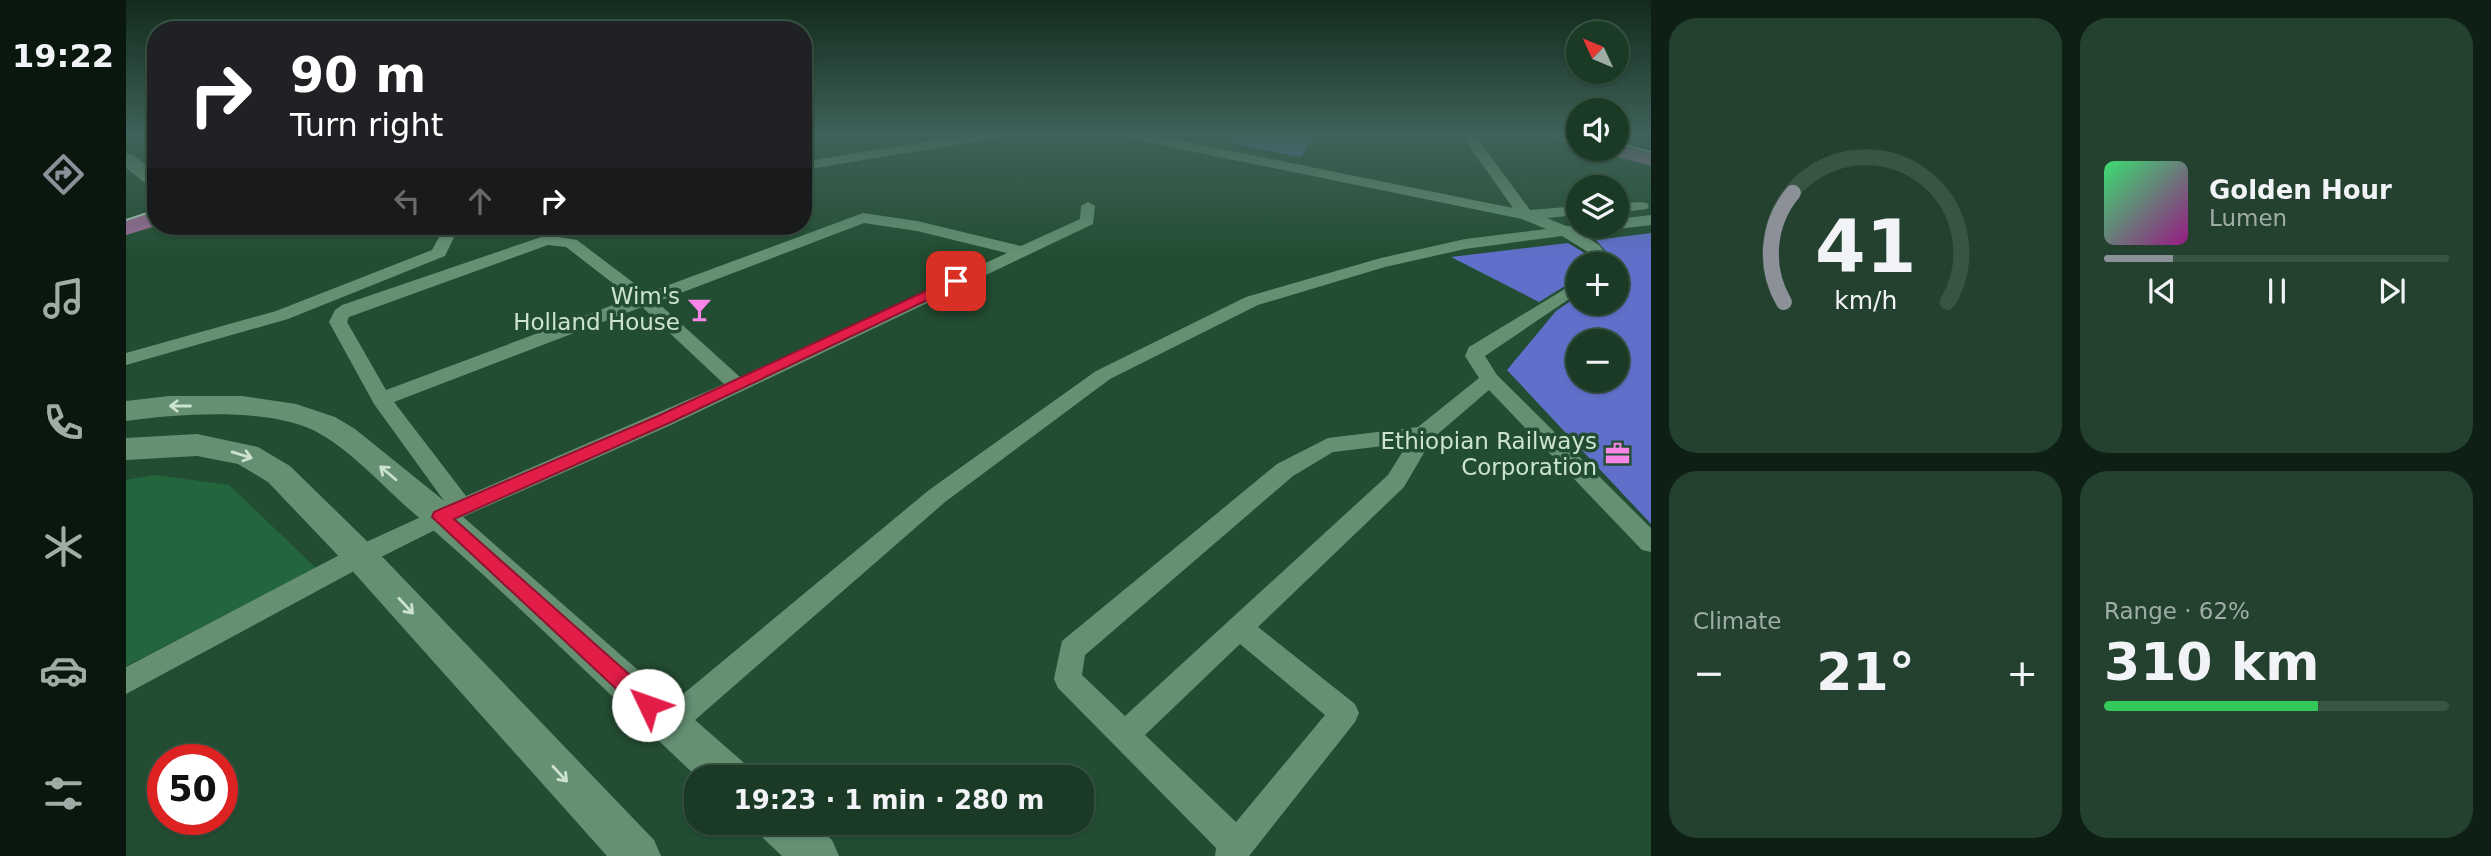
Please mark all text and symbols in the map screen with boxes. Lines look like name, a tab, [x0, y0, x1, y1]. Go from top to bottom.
north arrow	[1566, 21, 1629, 84]
map controls	[1566, 21, 1629, 392]
text: 19:22	[12, 37, 114, 75]
text: 90 m	[290, 47, 426, 104]
icon: right	[175, 49, 266, 140]
button: sound	[1566, 98, 1629, 161]
text: Turn right	[290, 106, 443, 144]
icon: directions	[39, 150, 88, 199]
button: layers	[1566, 175, 1629, 238]
text: Golden Hour	[2209, 175, 2392, 205]
icon: left	[388, 182, 426, 220]
icon: ahead	[461, 182, 499, 220]
icon: right	[534, 182, 572, 220]
text: 41	[1815, 204, 1916, 289]
text: Lumen	[2209, 205, 2287, 231]
pin	[926, 251, 986, 311]
button: +	[1566, 252, 1629, 315]
icon: arrive	[937, 262, 975, 300]
icon: previous	[2143, 272, 2181, 310]
icon: pause	[2258, 272, 2296, 310]
icon: next	[2373, 272, 2411, 310]
icon: music	[39, 274, 88, 323]
place label: Wim's Holland House	[513, 283, 680, 335]
text: km/h	[1834, 286, 1897, 315]
bar icon: Wim's Holland House	[686, 295, 714, 323]
button: −	[1566, 329, 1629, 392]
icon: phone	[39, 398, 88, 447]
one-way arrow	[169, 399, 192, 413]
place label: Ethiopian Railways Corporation	[1381, 428, 1597, 480]
office icon: Ethiopian Railways Corporation	[1603, 440, 1631, 468]
one-way arrow	[230, 450, 252, 463]
one-way arrow	[380, 466, 398, 481]
icon: climate	[39, 522, 88, 571]
one-way arrow	[398, 597, 415, 614]
text: Range · 62%	[2104, 598, 2250, 624]
text: Climate	[1693, 608, 1782, 634]
text: 310 km	[2104, 632, 2319, 692]
text: 21°	[1816, 642, 1915, 702]
icon: car	[39, 646, 88, 695]
text: −	[1693, 651, 1725, 695]
text: +	[2006, 651, 2038, 695]
position arrow	[611, 668, 685, 742]
speed limit sign: 50	[147, 744, 238, 835]
one-way arrow	[552, 765, 568, 783]
icon: filters	[39, 769, 88, 818]
text: 19:23 · 1 min · 280 m	[734, 785, 1044, 815]

